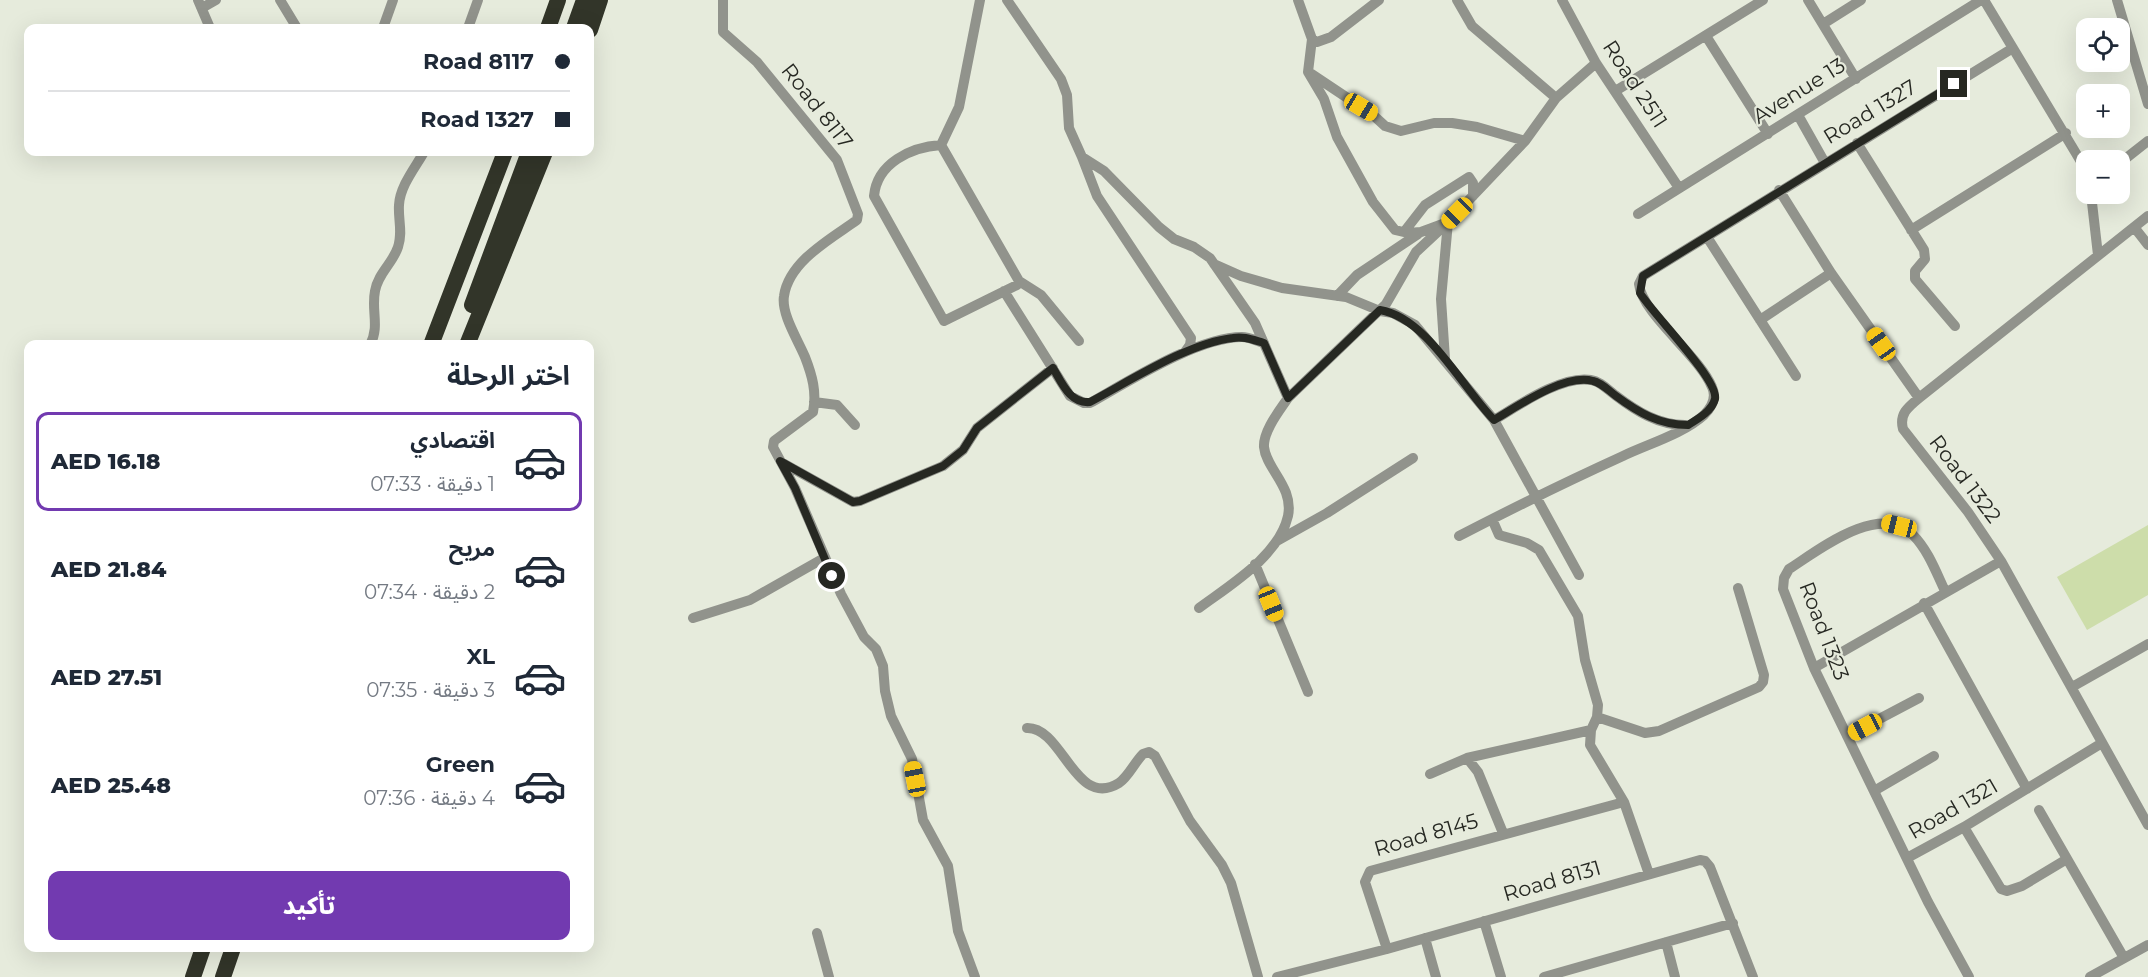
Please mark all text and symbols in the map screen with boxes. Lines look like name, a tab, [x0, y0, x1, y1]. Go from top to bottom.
map controls	[2076, 18, 2130, 204]
button: locate	[2076, 18, 2130, 72]
street label: Road 2511	[1598, 35, 1673, 132]
text: Road 8117	[423, 48, 534, 75]
street label: Avenue 13	[1748, 52, 1850, 129]
street label: Road 8117	[776, 58, 858, 153]
route end	[1940, 70, 1967, 97]
street label: Road 1327	[1819, 74, 1921, 149]
button: +	[2076, 84, 2130, 138]
car	[1341, 90, 1381, 124]
text: Road 1327	[420, 106, 534, 133]
button: −	[2076, 150, 2130, 204]
car	[1438, 194, 1476, 232]
car	[1863, 324, 1899, 364]
text: اختر الرحلة	[447, 359, 570, 392]
text: اقتصادي	[410, 427, 495, 454]
street label: Road 1322	[1924, 430, 2007, 528]
icon: car	[513, 435, 567, 489]
text: AED 16.18	[51, 448, 161, 475]
text: 1 دقيقة · 07:33	[370, 472, 495, 496]
car	[1879, 513, 1919, 539]
text: مريح	[449, 535, 495, 562]
icon: car	[513, 543, 567, 597]
text: AED 21.84	[51, 556, 166, 583]
route start	[818, 562, 845, 589]
street label: Road 1323	[1794, 578, 1855, 684]
text: 2 دقيقة · 07:34	[364, 580, 495, 604]
car	[1256, 584, 1286, 624]
text: XL	[466, 643, 495, 670]
icon: car	[513, 651, 567, 705]
text: AED 27.51	[51, 664, 162, 691]
text: 3 دقيقة · 07:35	[366, 678, 495, 702]
car	[1845, 711, 1885, 743]
text: Green	[426, 751, 495, 778]
icon: car	[513, 759, 567, 813]
car	[903, 760, 927, 798]
text: AED 25.48	[51, 772, 171, 799]
street label: Road 1321	[1904, 773, 2002, 844]
text: 4 دقيقة · 07:36	[363, 786, 495, 810]
street label: Road 8145	[1371, 808, 1481, 861]
street label: Road 8131	[1500, 855, 1604, 906]
button: تأكيد	[48, 871, 570, 940]

